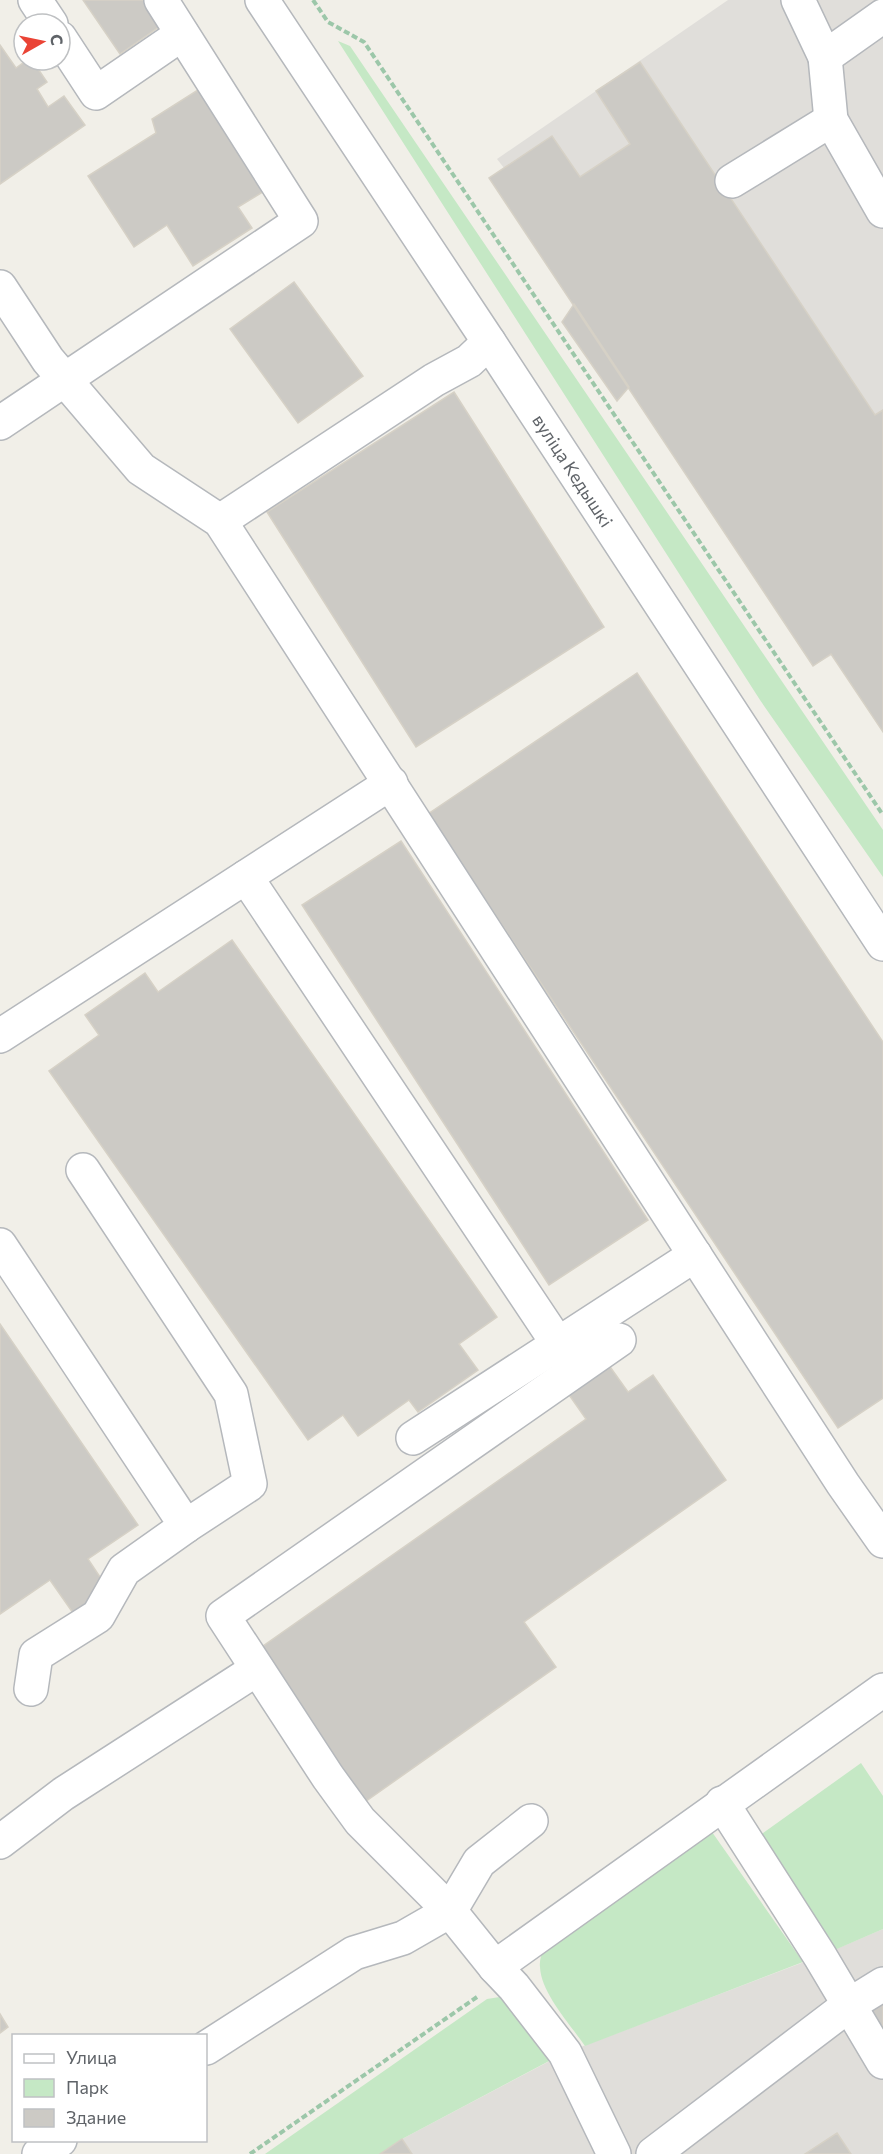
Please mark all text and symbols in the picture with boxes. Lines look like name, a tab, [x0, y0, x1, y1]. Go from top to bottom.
north arrow	[12, 12, 72, 72]
text: С	[47, 33, 68, 47]
street label: вуліца Кедышкі	[528, 410, 618, 531]
legend	[12, 2034, 207, 2142]
text: Улица	[66, 2046, 117, 2068]
text: Парк	[66, 2076, 109, 2098]
text: Здание	[66, 2106, 126, 2128]

